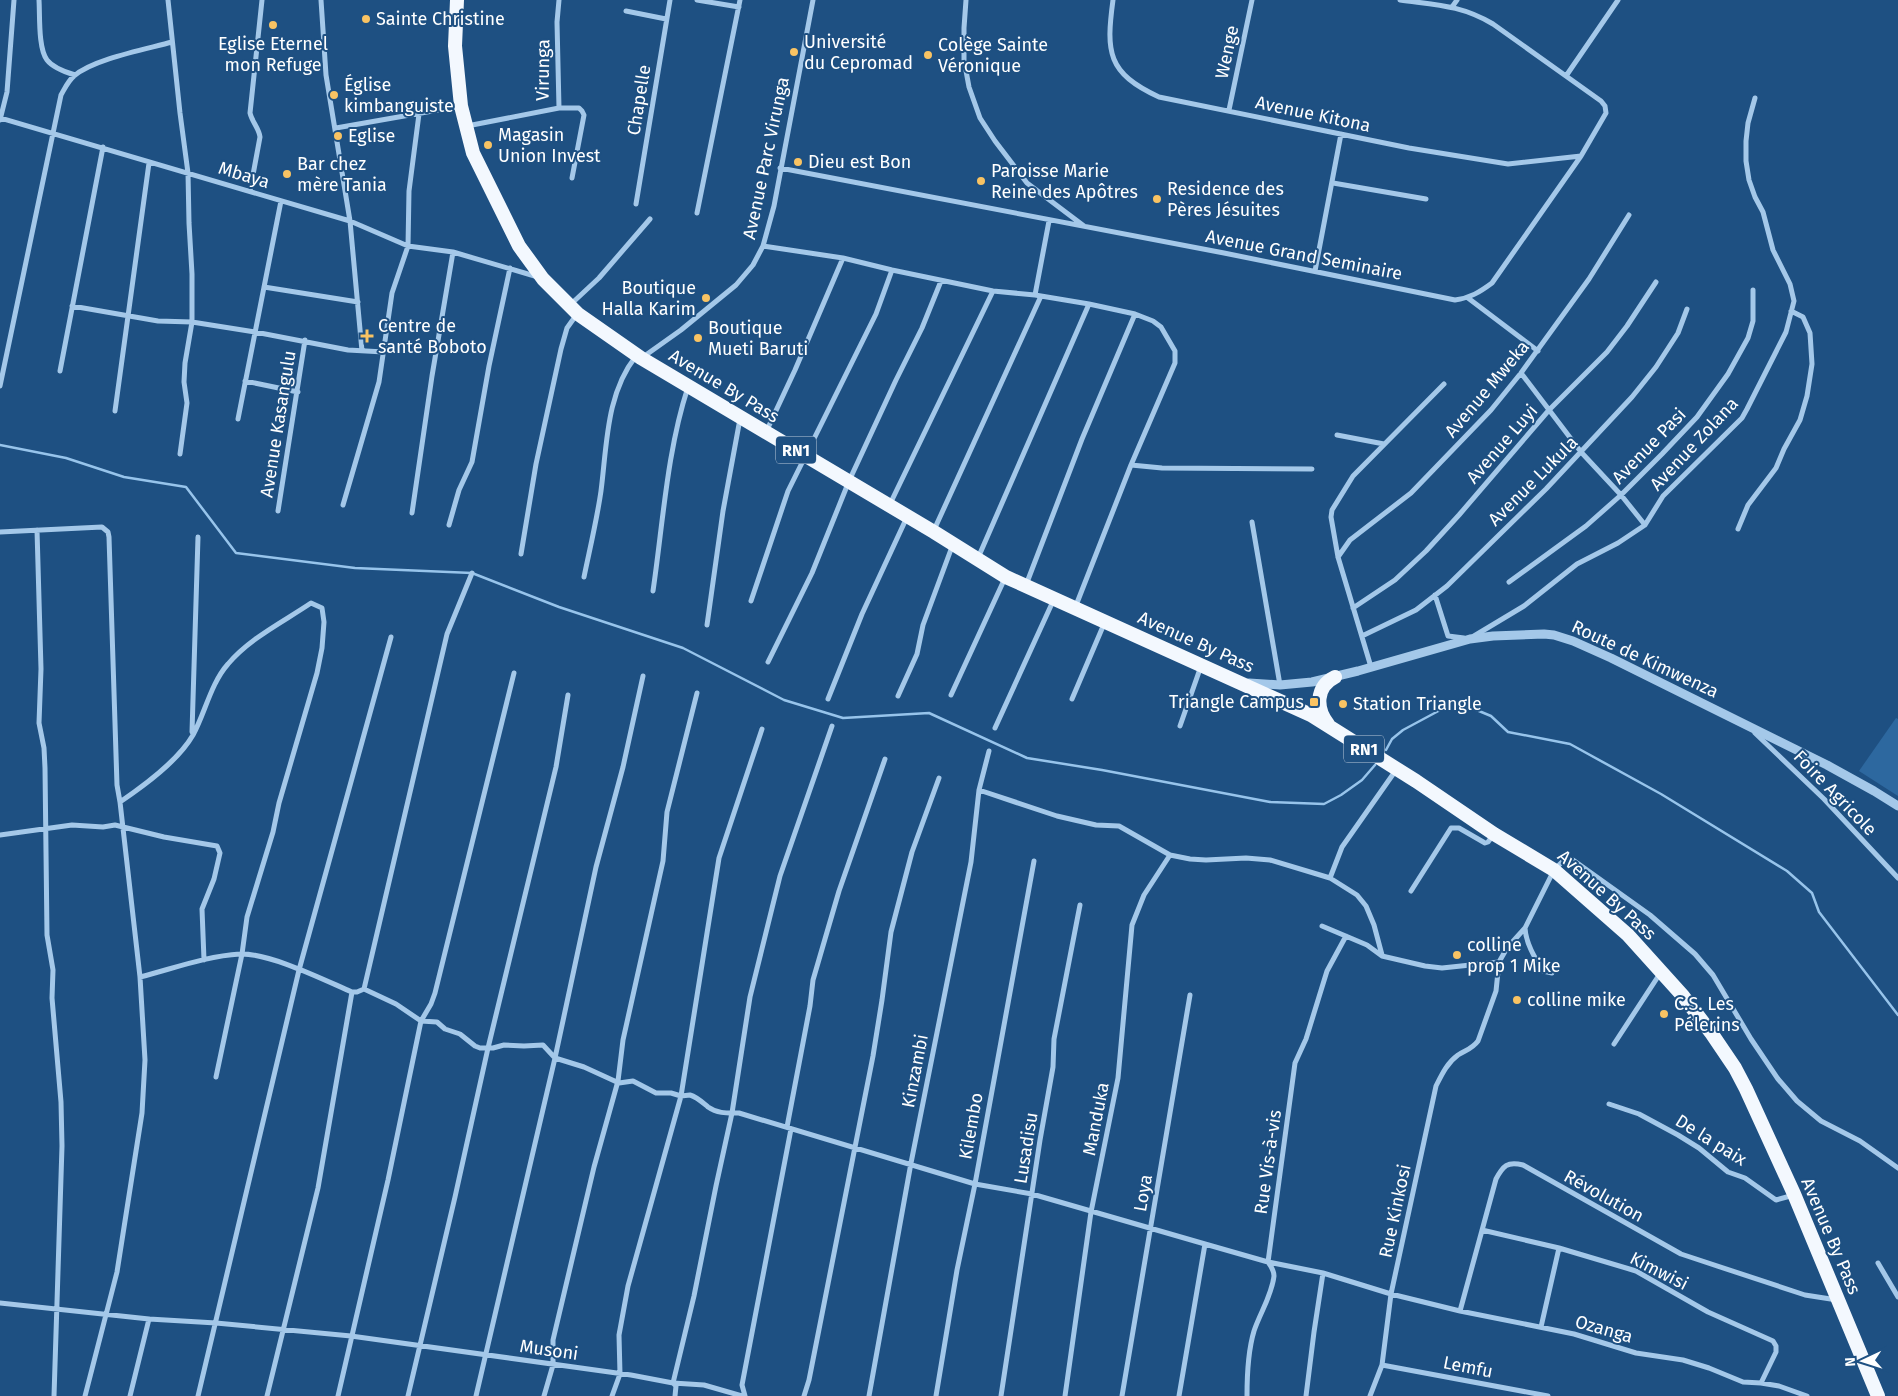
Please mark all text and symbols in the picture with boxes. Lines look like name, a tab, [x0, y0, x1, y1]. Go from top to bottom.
place label: Sainte Christine	[376, 8, 505, 30]
marker: Sainte Christine	[360, 13, 372, 25]
marker: Eglise Eternel mon Refuge	[267, 19, 279, 31]
street label: Wenge	[1211, 23, 1243, 81]
place label: Université du Cepromad	[804, 31, 913, 74]
place label: Eglise Eternel mon Refuge	[218, 33, 328, 76]
place label: Colège Sainte Véronique	[938, 34, 1048, 77]
street label: Virunga	[531, 39, 555, 101]
marker: Université du Cepromad	[788, 46, 800, 58]
marker: Colège Sainte Véronique	[922, 49, 934, 61]
street label: Chapelle	[623, 63, 655, 137]
place label: Église kimbanguiste	[344, 73, 454, 117]
street label: Avenue Parc Virunga	[738, 75, 794, 241]
marker: Église kimbanguiste	[328, 89, 340, 101]
street label: Avenue Kitona	[1253, 91, 1373, 137]
place label: Magasin Union Invest	[498, 124, 601, 167]
place label: Eglise	[348, 125, 395, 147]
marker: Eglise	[332, 130, 344, 142]
marker: Magasin Union Invest	[482, 139, 494, 151]
place label: Dieu est Bon	[808, 151, 911, 173]
place label: Bar chez mère Tania	[297, 153, 387, 196]
marker: Dieu est Bon	[792, 156, 804, 168]
street label: Mbaya	[216, 157, 272, 193]
place label: Paroisse Marie Reine des Apôtres	[991, 160, 1138, 203]
marker: Bar chez mère Tania	[281, 168, 293, 180]
marker: Paroisse Marie Reine des Apôtres	[975, 175, 987, 187]
place label: Residence des Pères Jésuites	[1167, 178, 1284, 221]
marker: Residence des Pères Jésuites	[1151, 193, 1163, 205]
street label: Avenue Grand Seminaire	[1204, 225, 1404, 285]
place label: Boutique Halla Karim	[601, 277, 696, 320]
marker: Boutique Halla Karim	[700, 292, 712, 304]
place label: Centre de santé Boboto	[378, 315, 487, 358]
place label: Boutique Mueti Baruti	[708, 317, 808, 360]
marker: Centre de santé Boboto	[360, 329, 374, 343]
marker: Boutique Mueti Baruti	[692, 332, 704, 344]
street label: Avenue Mweka	[1440, 336, 1534, 442]
street label: Avenue By Pass	[665, 344, 783, 428]
street label: Avenue Kasangulu	[256, 349, 300, 499]
street label: Avenue Zolana	[1645, 393, 1743, 495]
street label: Avenue Luyi	[1462, 400, 1542, 488]
street label: Avenue Pasi	[1607, 403, 1691, 489]
street label: Avenue Lukula	[1483, 431, 1583, 531]
road number: RN1	[776, 436, 816, 464]
street label: Avenue By Pass	[1135, 607, 1257, 677]
street label: Route de Kimwenza	[1568, 615, 1722, 703]
place label: Triangle Campus	[1169, 691, 1304, 713]
place label: Station Triangle	[1353, 693, 1482, 715]
marker: Triangle Campus	[1308, 696, 1320, 708]
marker: Station Triangle	[1337, 698, 1349, 710]
road number: RN1	[1344, 736, 1384, 762]
street label: Foire Agricole	[1789, 746, 1881, 840]
street label: Avenue By Pass	[1553, 845, 1661, 945]
place label: colline prop 1 Mike	[1467, 934, 1561, 977]
marker: colline prop 1 Mike	[1451, 949, 1463, 961]
place label: colline mike	[1527, 989, 1626, 1011]
place label: C.S. Les Pélerins	[1674, 993, 1740, 1036]
marker: colline mike	[1511, 994, 1523, 1006]
marker: C.S. Les Pélerins	[1658, 1008, 1670, 1020]
street label: Kinzambi	[897, 1032, 933, 1110]
street label: Manduka	[1078, 1080, 1114, 1158]
street label: Kilembo	[954, 1091, 988, 1161]
street label: Rue Vis-à-vis	[1250, 1108, 1286, 1216]
street label: De la paix	[1671, 1109, 1751, 1171]
street label: Lusadisu	[1010, 1111, 1042, 1185]
street label: Rue Kinkosi	[1374, 1162, 1416, 1260]
street label: Révolution	[1560, 1165, 1648, 1227]
street label: Loya	[1129, 1173, 1157, 1213]
street label: Avenue By Pass	[1796, 1174, 1866, 1298]
street label: Kimwisi	[1626, 1247, 1692, 1295]
street label: Ozanga	[1573, 1310, 1635, 1348]
street label: Musoni	[518, 1335, 580, 1365]
north arrow	[1838, 1336, 1888, 1386]
street label: Lemfu	[1441, 1351, 1495, 1383]
text: N	[1842, 1357, 1859, 1367]

